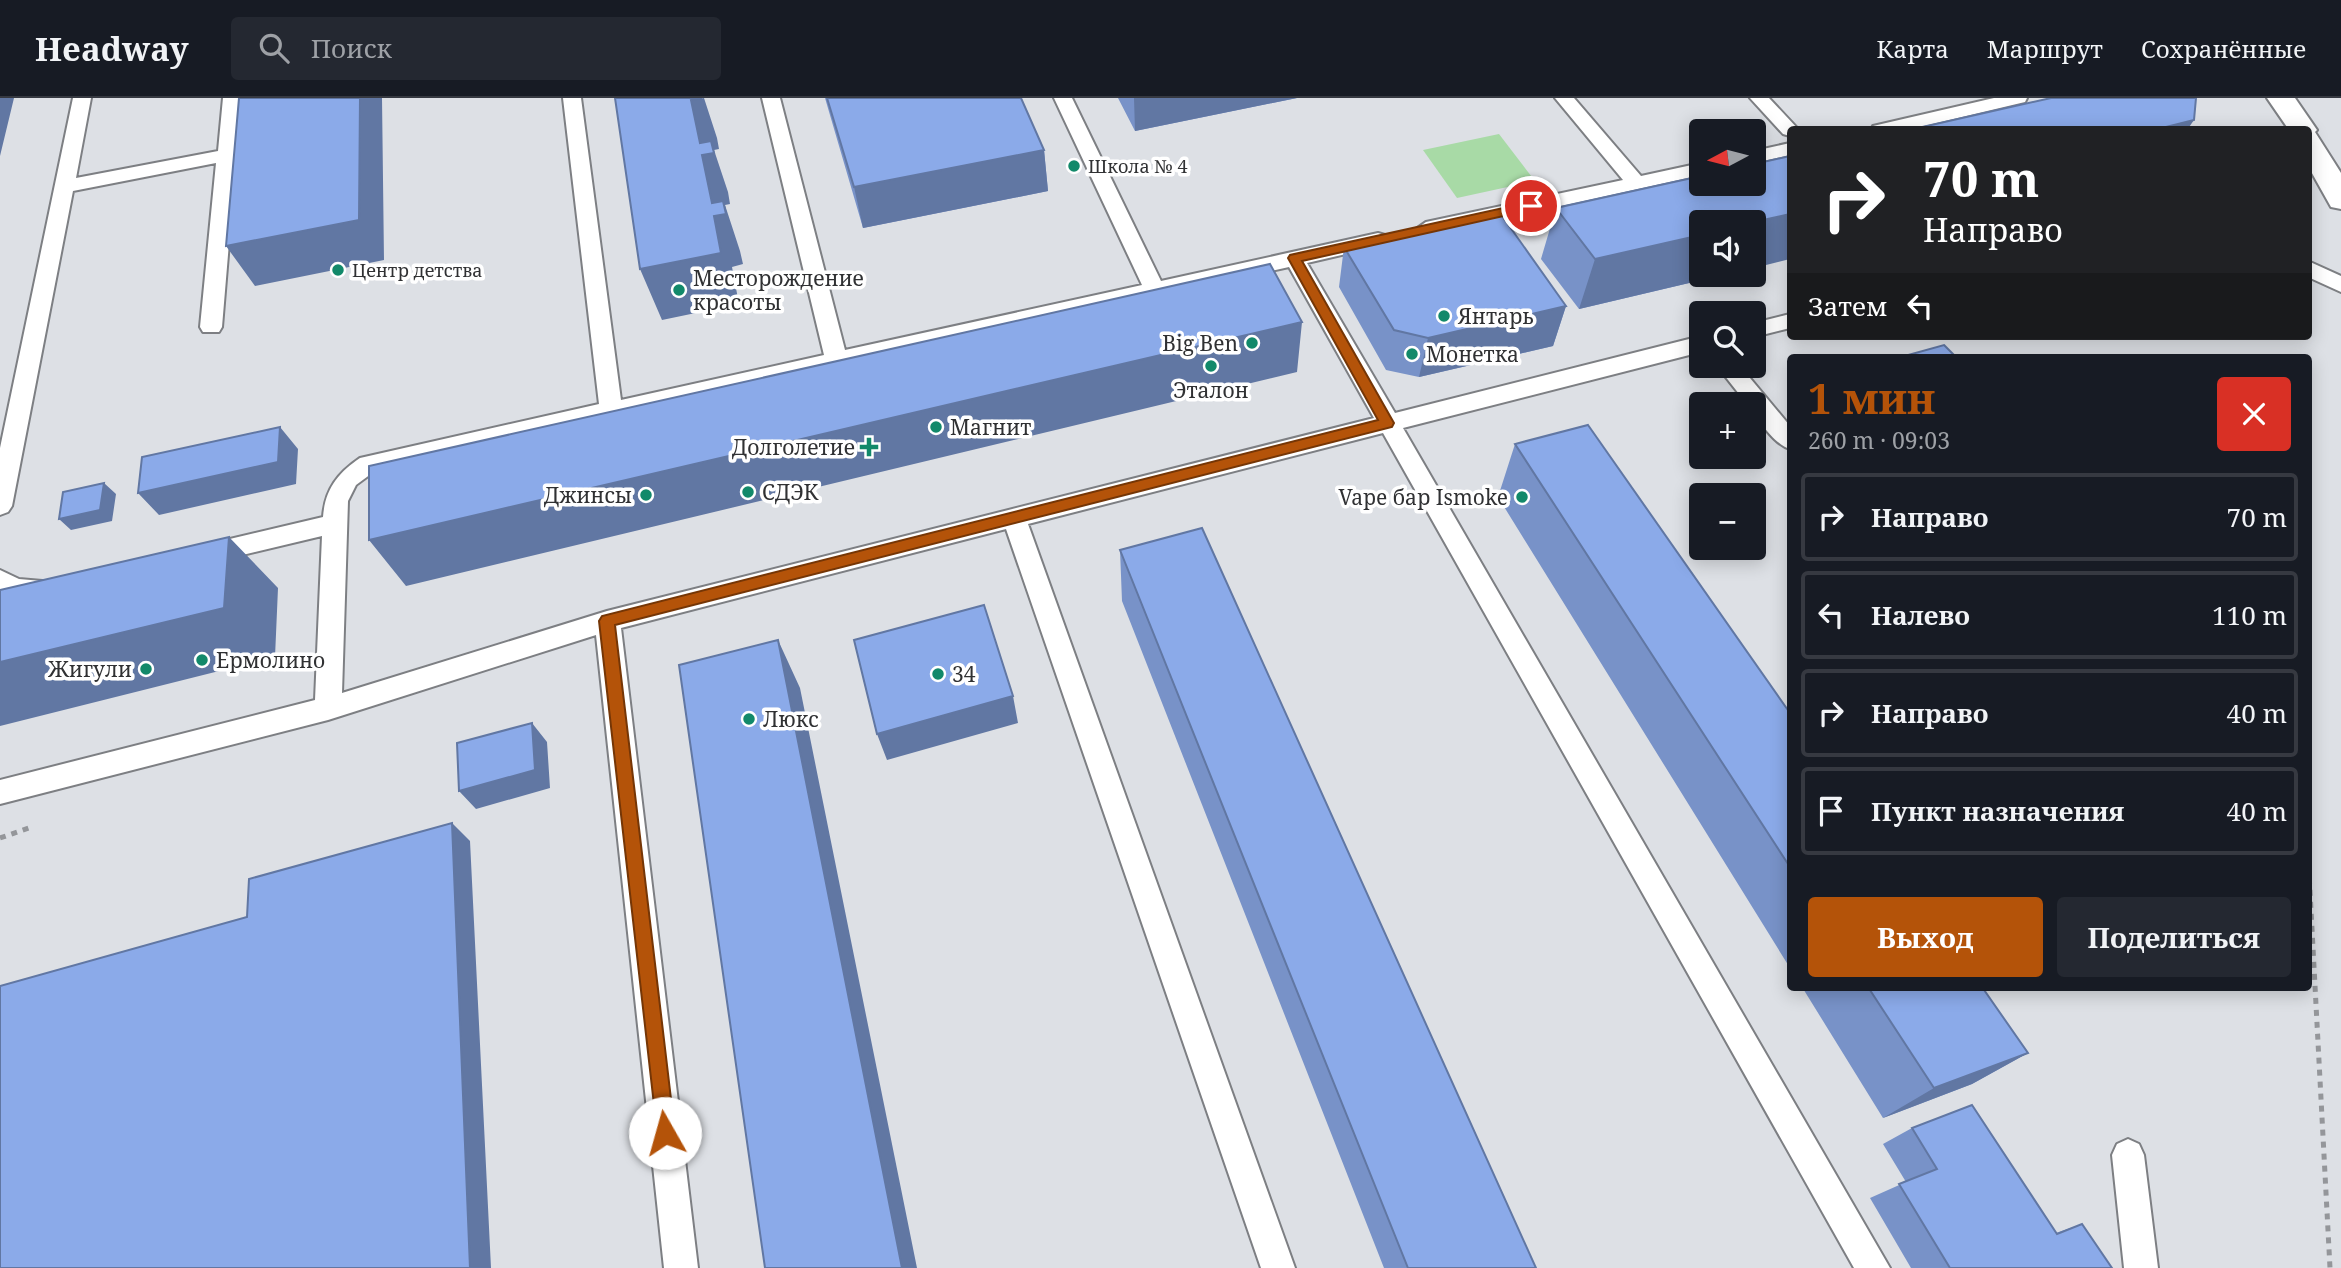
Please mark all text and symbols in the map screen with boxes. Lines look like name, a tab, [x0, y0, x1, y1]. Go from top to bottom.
search box	[231, 17, 721, 80]
text: Headway	[35, 26, 189, 71]
icon: search	[255, 29, 293, 67]
text: Поиск	[311, 30, 392, 66]
text: Карта	[1877, 32, 1949, 65]
text: Маршрут	[1987, 32, 2103, 65]
text: Сохранённые	[2141, 32, 2306, 65]
north arrow	[1689, 119, 1766, 196]
map controls	[1689, 119, 1766, 560]
text: 70 m	[1923, 145, 2039, 211]
place label: Школа № 4	[1088, 154, 1188, 178]
icon: right	[1808, 154, 1899, 245]
marker: Школа № 4	[1066, 158, 1082, 174]
pin	[1501, 176, 1561, 236]
icon: arrive	[1512, 187, 1550, 225]
text: Направо	[1923, 208, 2063, 251]
button: sound	[1689, 210, 1766, 287]
place label: Центр детства	[352, 258, 482, 282]
marker: Центр детства	[330, 262, 346, 278]
place label: Месторождение красоты	[693, 264, 864, 316]
marker: Месторождение красоты	[671, 282, 687, 298]
icon: left	[1901, 287, 1939, 325]
text: Затем	[1808, 288, 1887, 324]
button: search	[1689, 301, 1766, 378]
place label: Янтарь	[1457, 302, 1534, 330]
marker: Янтарь	[1436, 308, 1452, 324]
place label: Big Ben	[1162, 329, 1238, 357]
marker: Big Ben	[1244, 335, 1260, 351]
place label: Монетка	[1426, 340, 1519, 368]
marker: Монетка	[1404, 346, 1420, 362]
marker: Эталон	[1203, 358, 1219, 374]
text: 1 мин	[1808, 369, 1935, 426]
place label: Эталон	[1173, 376, 1249, 404]
button: close	[2217, 377, 2291, 451]
button: +	[1689, 392, 1766, 469]
place label: Магнит	[950, 413, 1031, 441]
marker: Магнит	[928, 419, 944, 435]
text: 260 m · 09:03	[1808, 424, 1950, 456]
place label: Долголетие	[732, 433, 855, 461]
marker: Долголетие	[861, 439, 877, 455]
place label: СДЭК	[762, 478, 819, 506]
place label: Джинсы	[544, 481, 632, 509]
place label: Vape бар Ismoke	[1338, 483, 1508, 511]
button: −	[1689, 483, 1766, 560]
marker: СДЭК	[740, 484, 756, 500]
marker: Джинсы	[638, 487, 654, 503]
marker: Vape бар Ismoke	[1514, 489, 1530, 505]
icon: right	[1812, 498, 1850, 536]
text: Направо	[1871, 499, 1989, 535]
text: 70 m	[2227, 499, 2287, 535]
icon: left	[1812, 596, 1850, 634]
text: Налево	[1871, 597, 1970, 633]
text: 110 m	[2212, 597, 2287, 633]
place label: Ермолино	[216, 646, 325, 674]
marker: Ермолино	[194, 652, 210, 668]
place label: Жигули	[47, 655, 132, 683]
place label: 34	[952, 660, 976, 688]
marker: Жигули	[138, 661, 154, 677]
marker: 34	[930, 666, 946, 682]
icon: right	[1812, 694, 1850, 732]
text: Направо	[1871, 695, 1989, 731]
text: 40 m	[2227, 695, 2287, 731]
place label: Люкс	[763, 705, 819, 733]
marker: Люкс	[741, 711, 757, 727]
icon: arrive	[1812, 792, 1850, 830]
text: Пункт назначения	[1871, 793, 2124, 829]
text: 40 m	[2227, 793, 2287, 829]
button: Выход	[1808, 897, 2043, 977]
button: Поделиться	[2057, 897, 2291, 977]
position arrow	[628, 1096, 702, 1170]

